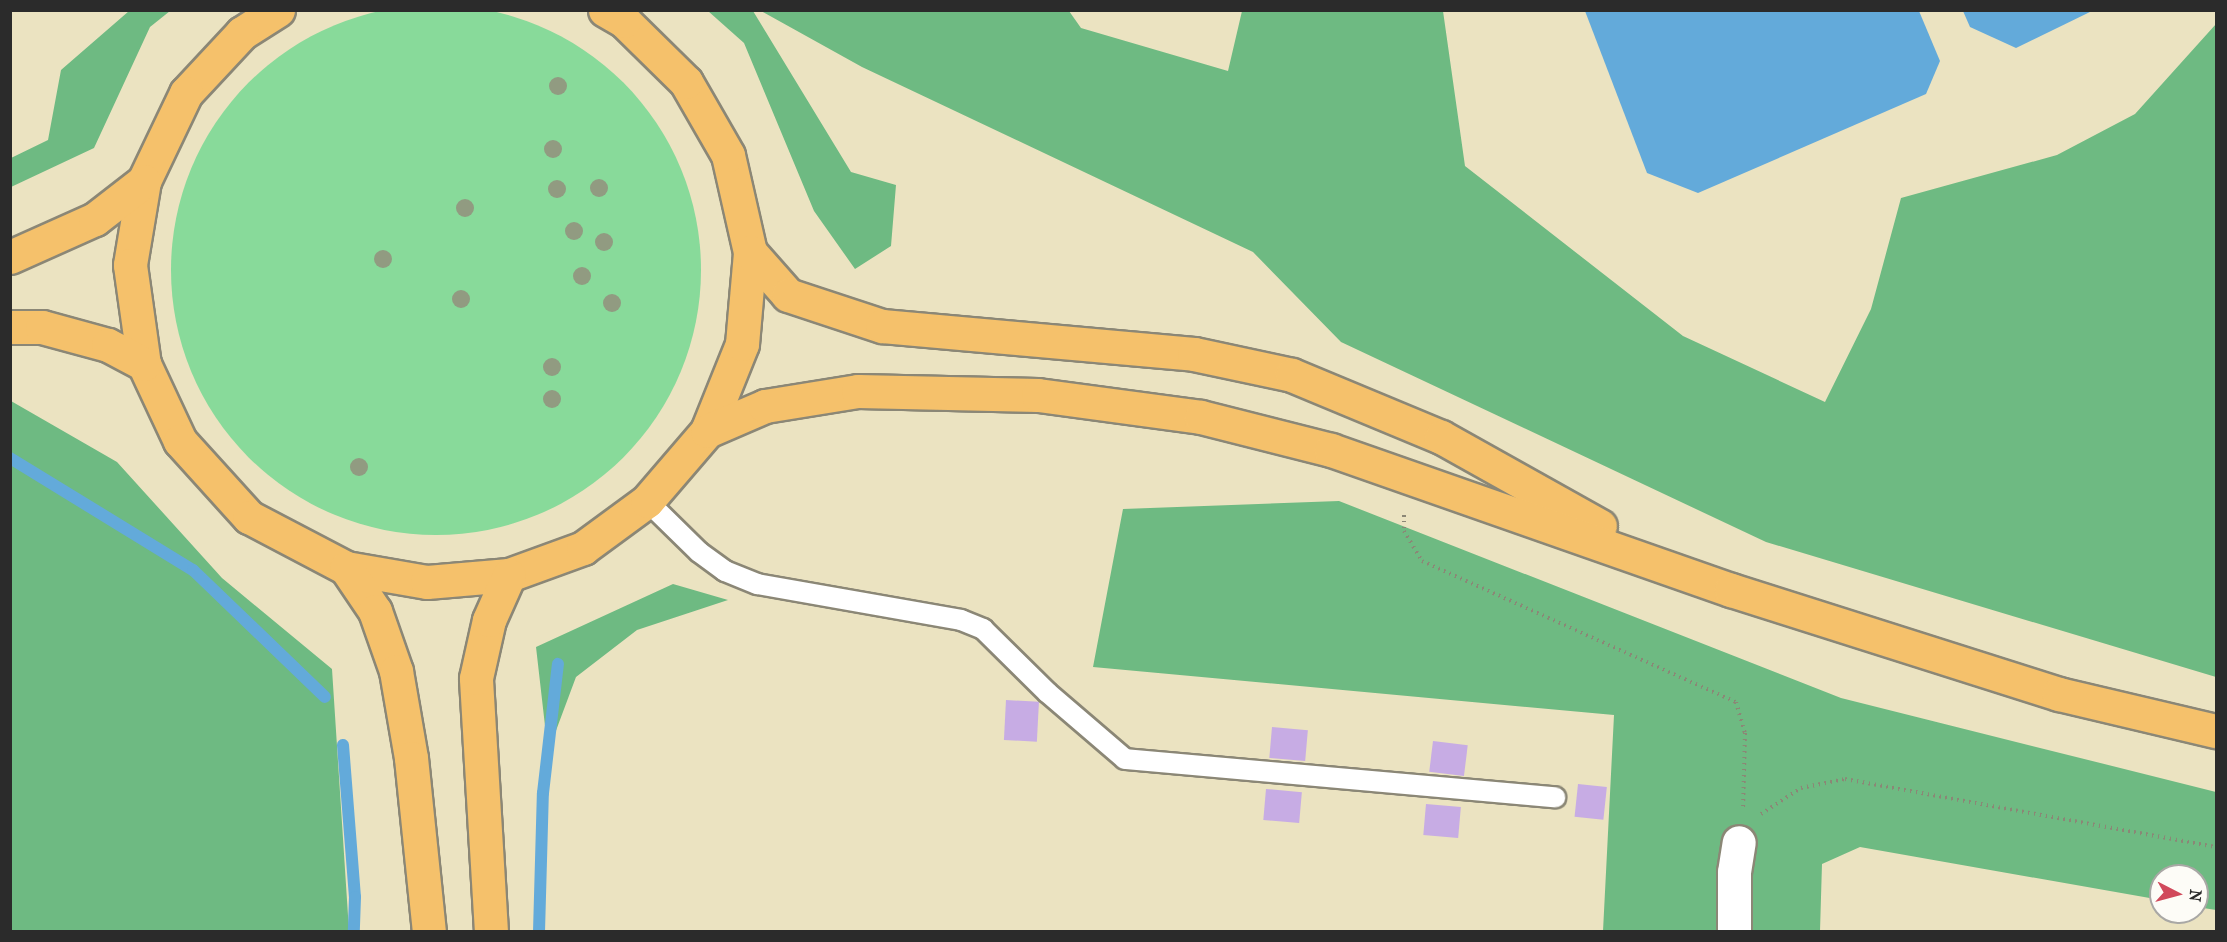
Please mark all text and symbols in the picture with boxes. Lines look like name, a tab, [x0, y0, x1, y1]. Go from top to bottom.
north arrow	[2149, 864, 2209, 924]
text: N	[2185, 889, 2205, 903]

